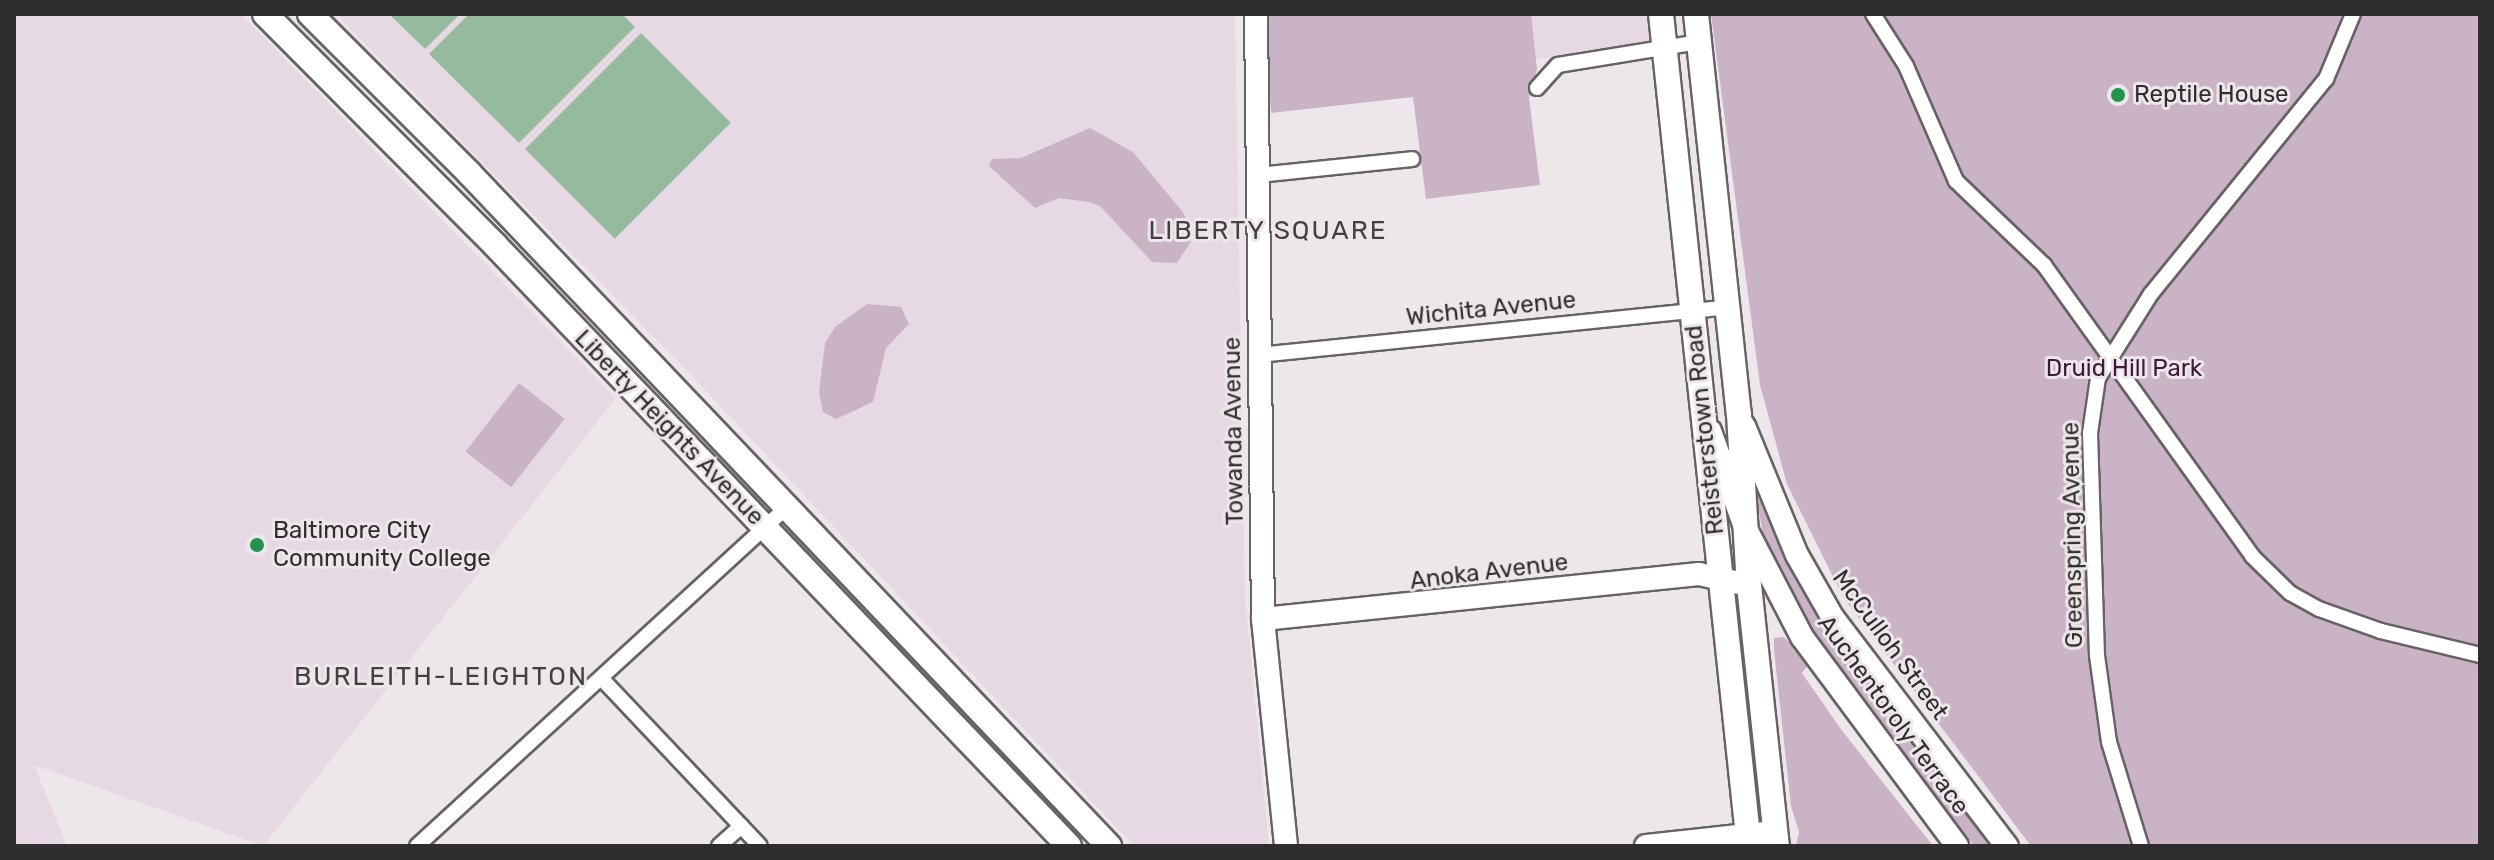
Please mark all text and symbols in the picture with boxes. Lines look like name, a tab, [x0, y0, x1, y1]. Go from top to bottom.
place label: Reptile House	[2134, 81, 2289, 109]
marker: Reptile House	[2109, 86, 2127, 104]
district label: LIBERTY SQUARE	[1148, 215, 1388, 247]
street label: Wichita Avenue	[1404, 286, 1578, 332]
street label: Liberty Heights Avenue	[568, 324, 770, 532]
street label: Reisterstown Road	[1680, 324, 1730, 536]
street label: Towanda Avenue	[1218, 336, 1250, 526]
park label: Druid Hill Park	[2046, 355, 2202, 383]
street label: Greenspring Avenue	[2057, 421, 2089, 649]
place label: Baltimore City Community College	[273, 517, 491, 573]
marker: Baltimore City Community College	[248, 536, 266, 554]
street label: Anoka Avenue	[1408, 548, 1570, 596]
street label: McCulloh Street	[1826, 565, 1954, 725]
street label: Auchentoroly Terrace	[1811, 610, 1975, 820]
district label: BURLEITH-LEIGHTON	[294, 661, 588, 693]

